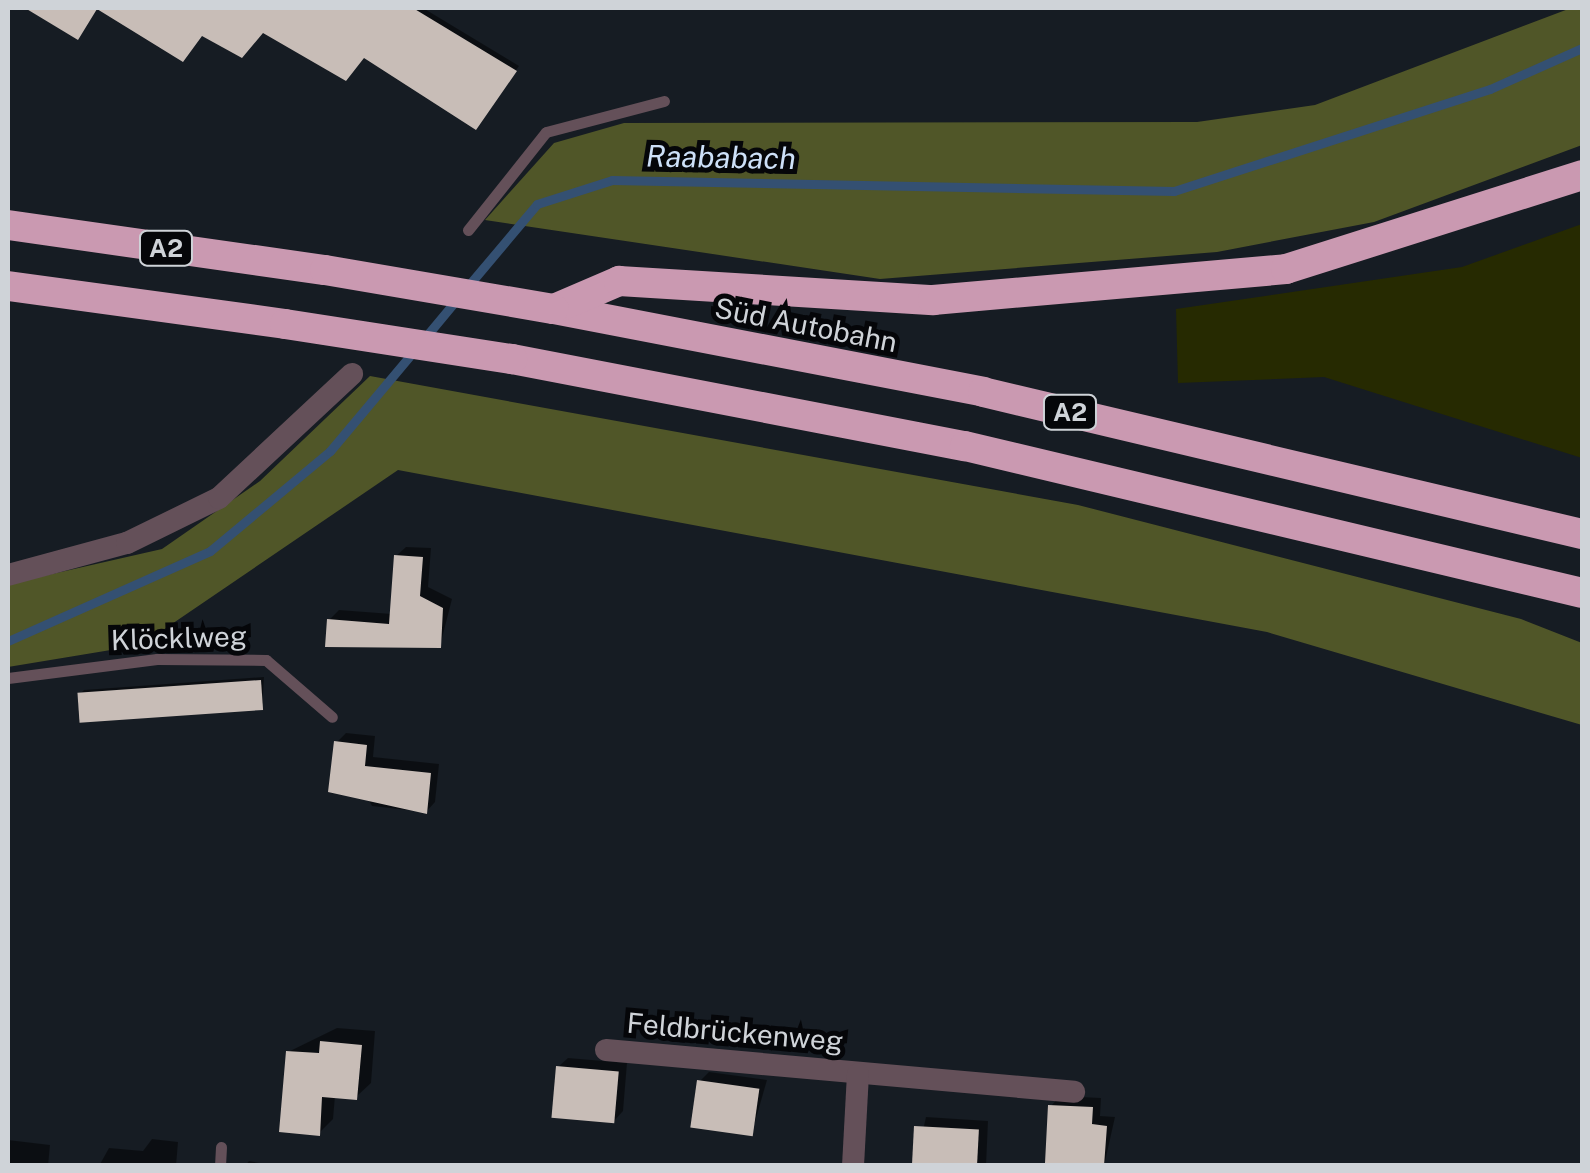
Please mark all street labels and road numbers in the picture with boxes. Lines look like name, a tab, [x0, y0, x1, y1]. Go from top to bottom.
road number: A2	[138, 228, 194, 268]
street label: Süd Autobahn	[712, 291, 900, 359]
road number: A2	[1042, 392, 1098, 432]
street label: Klöcklweg	[110, 619, 248, 657]
street label: Feldbrückenweg	[625, 1006, 845, 1058]

